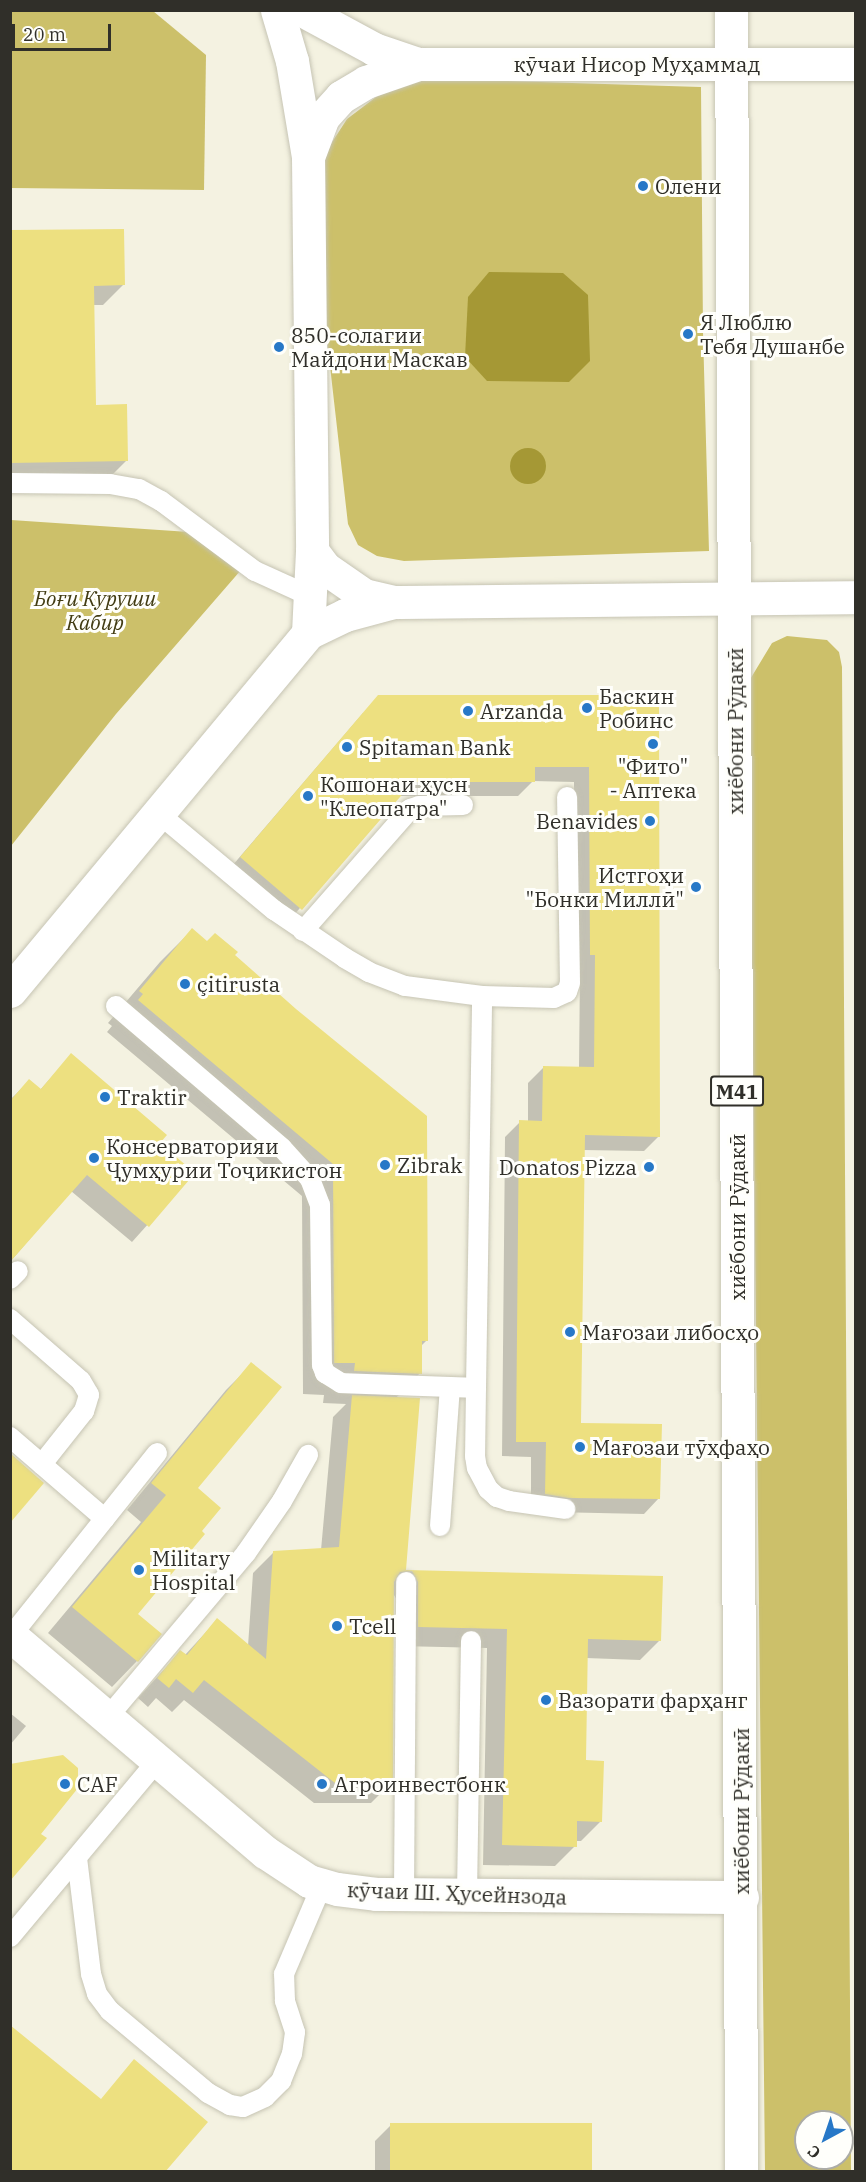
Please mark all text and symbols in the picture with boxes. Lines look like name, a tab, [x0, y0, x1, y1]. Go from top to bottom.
scale bar	[15, 12, 114, 50]
text: 20 m	[23, 23, 66, 46]
street label: кӯчаи Нисор Муҳаммад	[514, 51, 760, 77]
place label: Олени	[655, 173, 721, 199]
marker: Олени	[636, 179, 650, 193]
place label: Я Люблю Тебя Душанбе	[700, 309, 845, 359]
place label: 850-солагии Майдони Маскав	[291, 322, 468, 372]
marker: Я Люблю Тебя Душанбе	[681, 327, 695, 341]
marker: 850-солагии Майдони Маскав	[272, 340, 286, 354]
park label: Боғи Куруши Кабир	[34, 585, 156, 635]
street label: хиёбони Рӯдакӣ	[722, 647, 748, 815]
place label: Баскин Робинс	[599, 683, 674, 733]
place label: Arzanda	[480, 698, 563, 724]
marker: Баскин Робинс	[580, 701, 594, 715]
marker: Arzanda	[461, 704, 475, 718]
place label: Spitaman Bank	[359, 734, 511, 760]
marker: "Фито" - Аптека	[646, 737, 660, 751]
marker: Spitaman Bank	[340, 740, 354, 754]
place label: "Фито" - Аптека	[609, 753, 697, 803]
place label: Кошонаи ҳусн "Клеопатра"	[320, 771, 468, 821]
marker: Кошонаи ҳусн "Клеопатра"	[301, 789, 315, 803]
place label: Benavides	[536, 808, 638, 834]
marker: Benavides	[643, 814, 657, 828]
place label: Истгоҳи "Бонки Миллӣ"	[525, 862, 684, 912]
marker: Истгоҳи "Бонки Миллӣ"	[689, 880, 703, 894]
place label: çitirusta	[197, 971, 280, 997]
marker: çitirusta	[178, 977, 192, 991]
road number: M41	[710, 1074, 764, 1108]
place label: Traktir	[117, 1084, 187, 1110]
marker: Traktir	[98, 1090, 112, 1104]
place label: Консерваторияи Ҷумҳурии Тоҷикистон	[106, 1133, 342, 1183]
street label: хиёбони Рӯдакӣ	[724, 1133, 750, 1301]
marker: Консерваторияи Ҷумҳурии Тоҷикистон	[87, 1151, 101, 1165]
place label: Zibrak	[397, 1152, 463, 1178]
place label: Donatos Pizza	[499, 1154, 637, 1180]
marker: Zibrak	[378, 1158, 392, 1172]
marker: Donatos Pizza	[642, 1160, 656, 1174]
place label: Мағозаи либосҳо	[582, 1319, 759, 1345]
marker: Мағозаи либосҳо	[563, 1325, 577, 1339]
place label: Мағозаи тӯҳфаҳо	[592, 1434, 770, 1460]
marker: Мағозаи тӯҳфаҳо	[573, 1440, 587, 1454]
place label: Military Hospital	[152, 1545, 235, 1595]
marker: Military Hospital	[130, 1561, 148, 1579]
place label: Tcell	[349, 1613, 396, 1639]
marker: Tcell	[330, 1619, 344, 1633]
place label: Вазорати фарҳанг	[558, 1687, 748, 1713]
marker: Вазорати фарҳанг	[539, 1693, 553, 1707]
street label: хиёбони Рӯдакӣ	[728, 1727, 754, 1895]
place label: CAF	[77, 1771, 118, 1797]
place label: Агроинвестбонк	[334, 1771, 506, 1797]
marker: CAF	[58, 1777, 72, 1791]
marker: Агроинвестбонк	[315, 1777, 329, 1791]
street label: кӯчаи Ш. Ҳусейнзода	[347, 1877, 567, 1909]
north arrow	[794, 2110, 854, 2170]
text: С	[803, 2141, 824, 2163]

